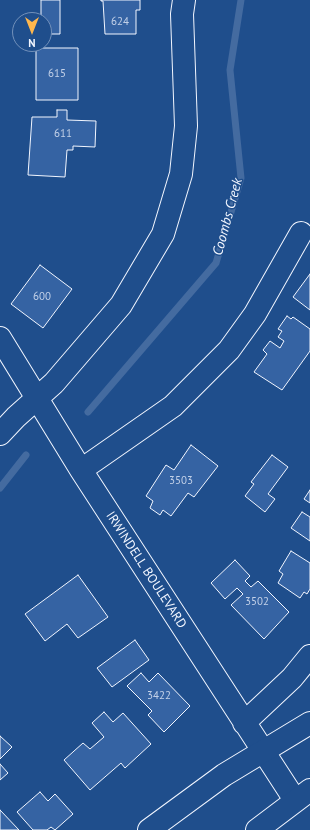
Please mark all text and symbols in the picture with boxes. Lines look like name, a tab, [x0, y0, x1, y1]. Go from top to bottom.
north arrow	[12, 12, 52, 52]
house number: 624	[111, 15, 129, 29]
text: N	[28, 36, 36, 50]
house number: 615	[48, 67, 66, 81]
house number: 611	[54, 127, 72, 141]
water label: Coombs Creek	[210, 177, 246, 257]
house number: 600	[33, 290, 51, 304]
house number: 3503	[169, 474, 193, 488]
street label: IRWINDELL BOULEVARD	[102, 509, 190, 631]
house number: 3502	[245, 595, 269, 609]
house number: 3422	[147, 689, 171, 703]

